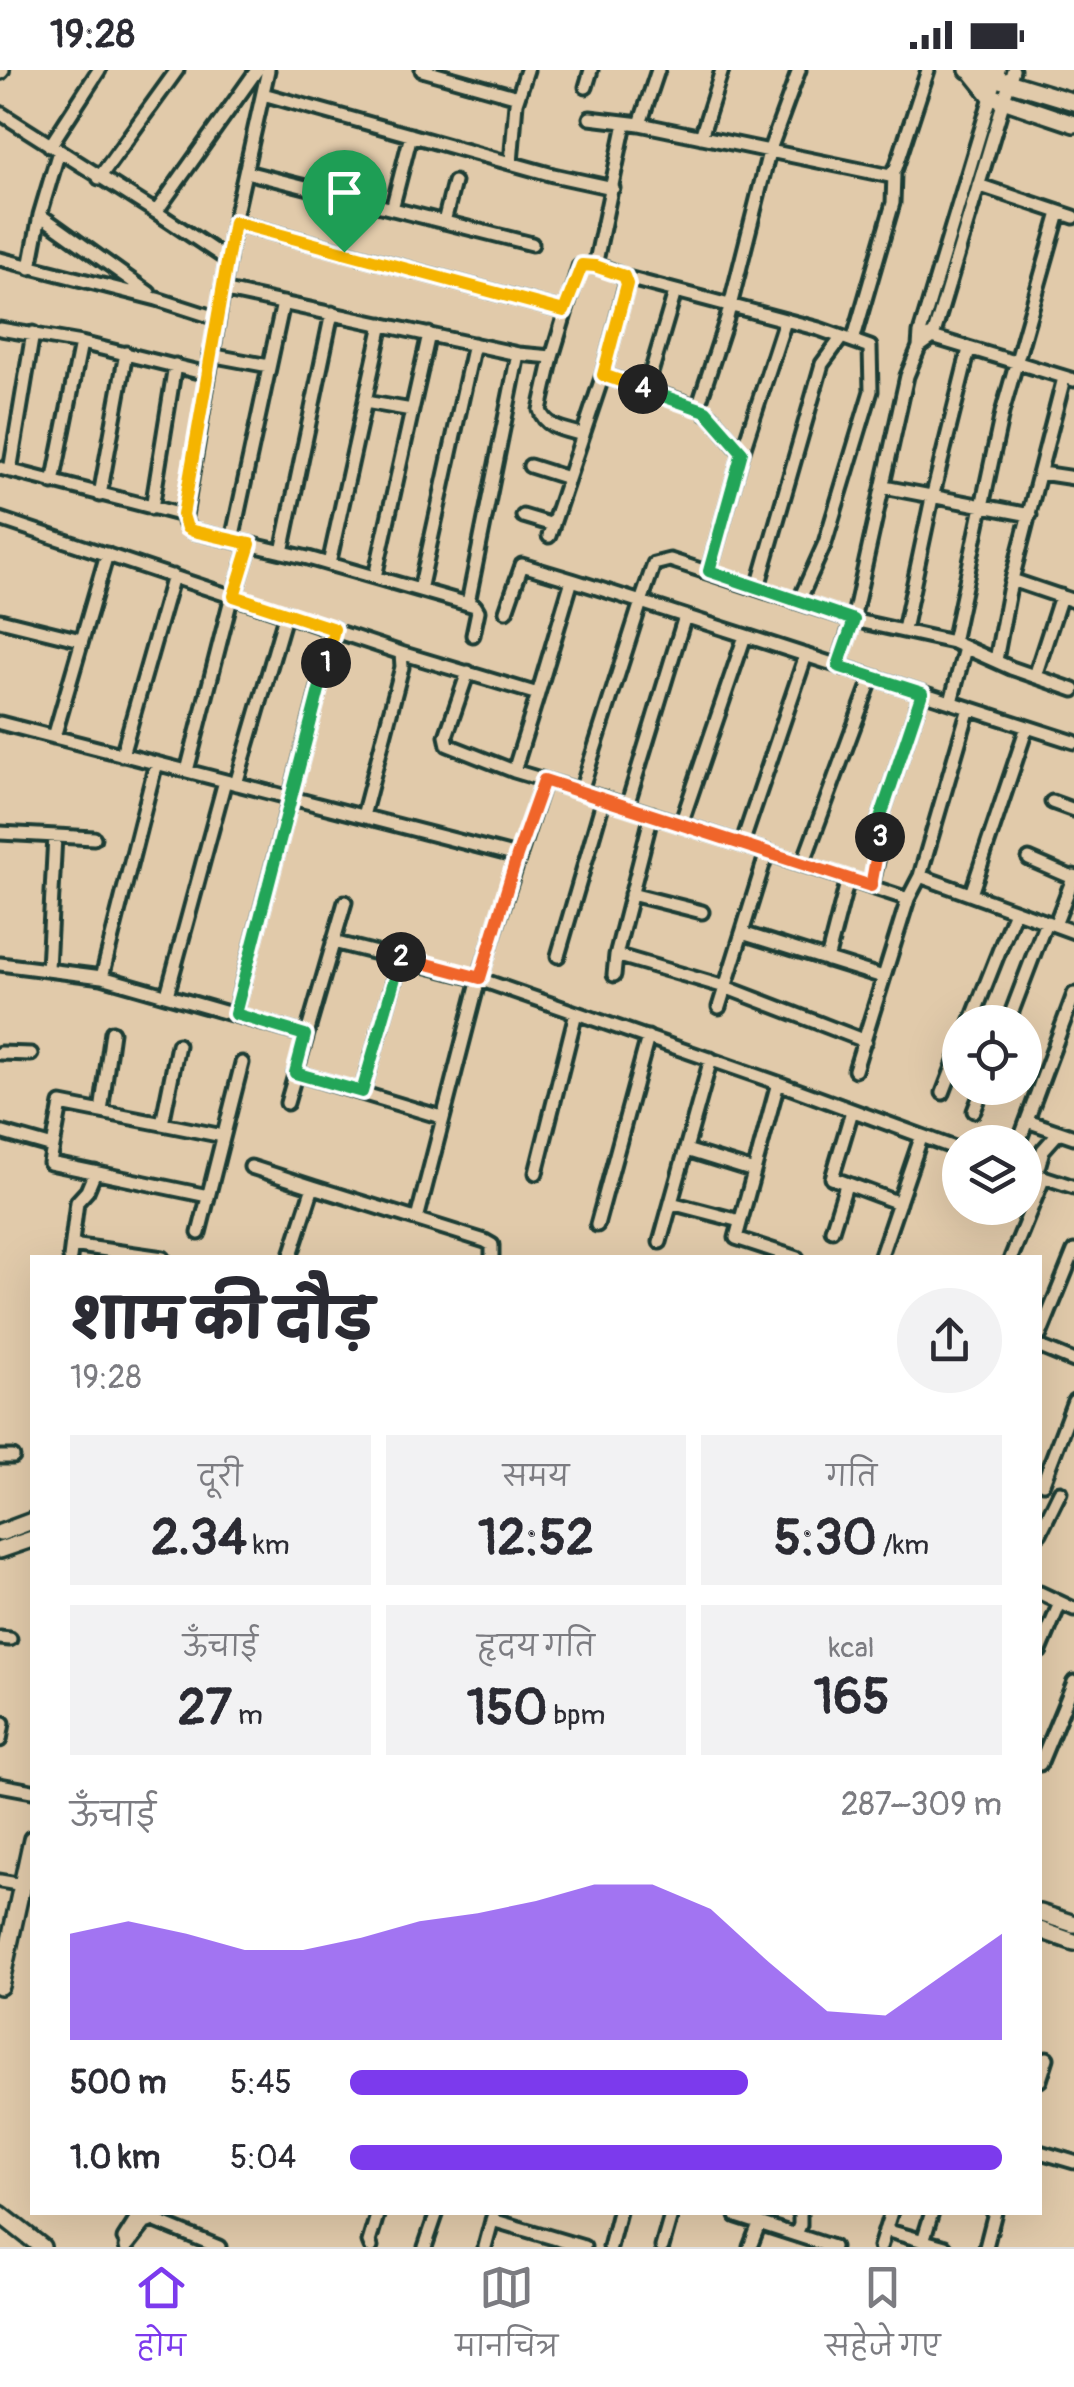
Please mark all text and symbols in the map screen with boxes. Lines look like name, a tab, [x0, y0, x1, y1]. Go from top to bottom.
text: 19:28	[50, 11, 135, 59]
pin	[302, 150, 387, 253]
icon: arrive	[317, 165, 372, 220]
pin: 4	[618, 364, 668, 414]
text: 4	[635, 371, 651, 406]
pin: 1	[301, 638, 351, 688]
text: 1	[321, 645, 331, 680]
pin: 3	[855, 812, 905, 862]
text: 3	[872, 819, 888, 854]
pin: 2	[376, 932, 426, 982]
text: 2	[393, 939, 409, 974]
map controls	[942, 1005, 1042, 1225]
button: locate	[942, 1005, 1042, 1105]
button: layers	[942, 1125, 1042, 1225]
text: शाम की दौड़	[70, 1286, 373, 1355]
button: share	[897, 1288, 1002, 1393]
text: 19:28	[70, 1358, 142, 1398]
text: दूरी	[198, 1460, 242, 1495]
text: समय	[503, 1460, 569, 1495]
text: गति	[826, 1460, 877, 1495]
text: 2.34	[151, 1507, 247, 1570]
text: 12:52	[478, 1507, 594, 1570]
text: 5:30	[774, 1507, 877, 1570]
text: km	[247, 1528, 290, 1563]
text: /km	[877, 1528, 929, 1563]
text: ऊँचाई	[183, 1630, 258, 1665]
text: हृदय गति	[477, 1630, 595, 1665]
text: kcal	[829, 1631, 874, 1666]
text: 165	[814, 1666, 890, 1729]
text: 27	[178, 1677, 232, 1740]
text: 150	[467, 1677, 547, 1740]
text: m	[232, 1698, 263, 1733]
text: bpm	[547, 1698, 605, 1733]
text: 287–309 m	[841, 1785, 1002, 1825]
text: ऊँचाई	[70, 1796, 156, 1836]
text: 500 m	[70, 2063, 166, 2103]
text: 5:45	[230, 2063, 292, 2103]
text: 1.0 km	[70, 2138, 160, 2178]
text: 5:04	[230, 2138, 296, 2178]
tab: होम	[134, 2260, 189, 2377]
tab: मानचित्र	[456, 2260, 558, 2377]
tab: सहेजे गए	[825, 2260, 940, 2377]

